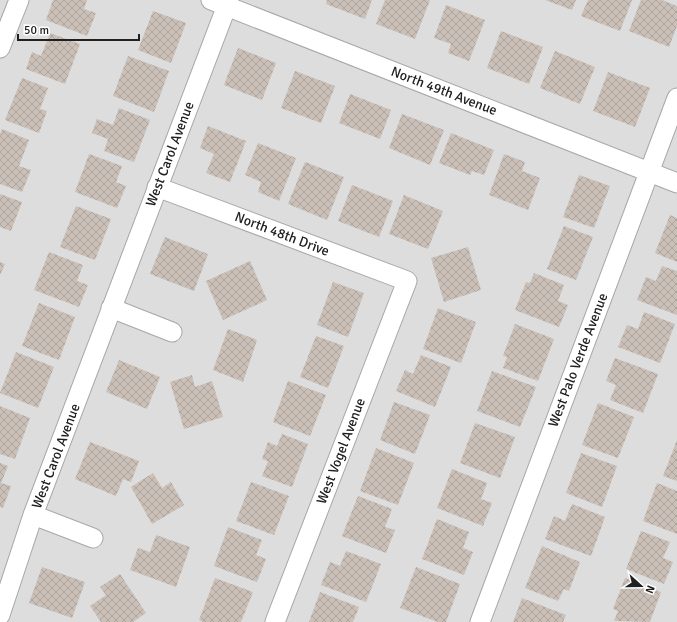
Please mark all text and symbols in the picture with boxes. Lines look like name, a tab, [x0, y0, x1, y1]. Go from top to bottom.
scale bar	[18, 16, 139, 42]
text: 50 m	[24, 23, 49, 38]
street label: North 49th Avenue	[389, 63, 499, 119]
street label: West Carol Avenue	[142, 99, 198, 209]
street label: North 48th Drive	[232, 208, 332, 260]
street label: West Palo Verde Avenue	[545, 291, 611, 429]
street label: West Vogel Avenue	[313, 395, 369, 507]
street label: West Carol Avenue	[28, 401, 84, 511]
north arrow	[621, 566, 661, 606]
text: N	[642, 584, 657, 595]

